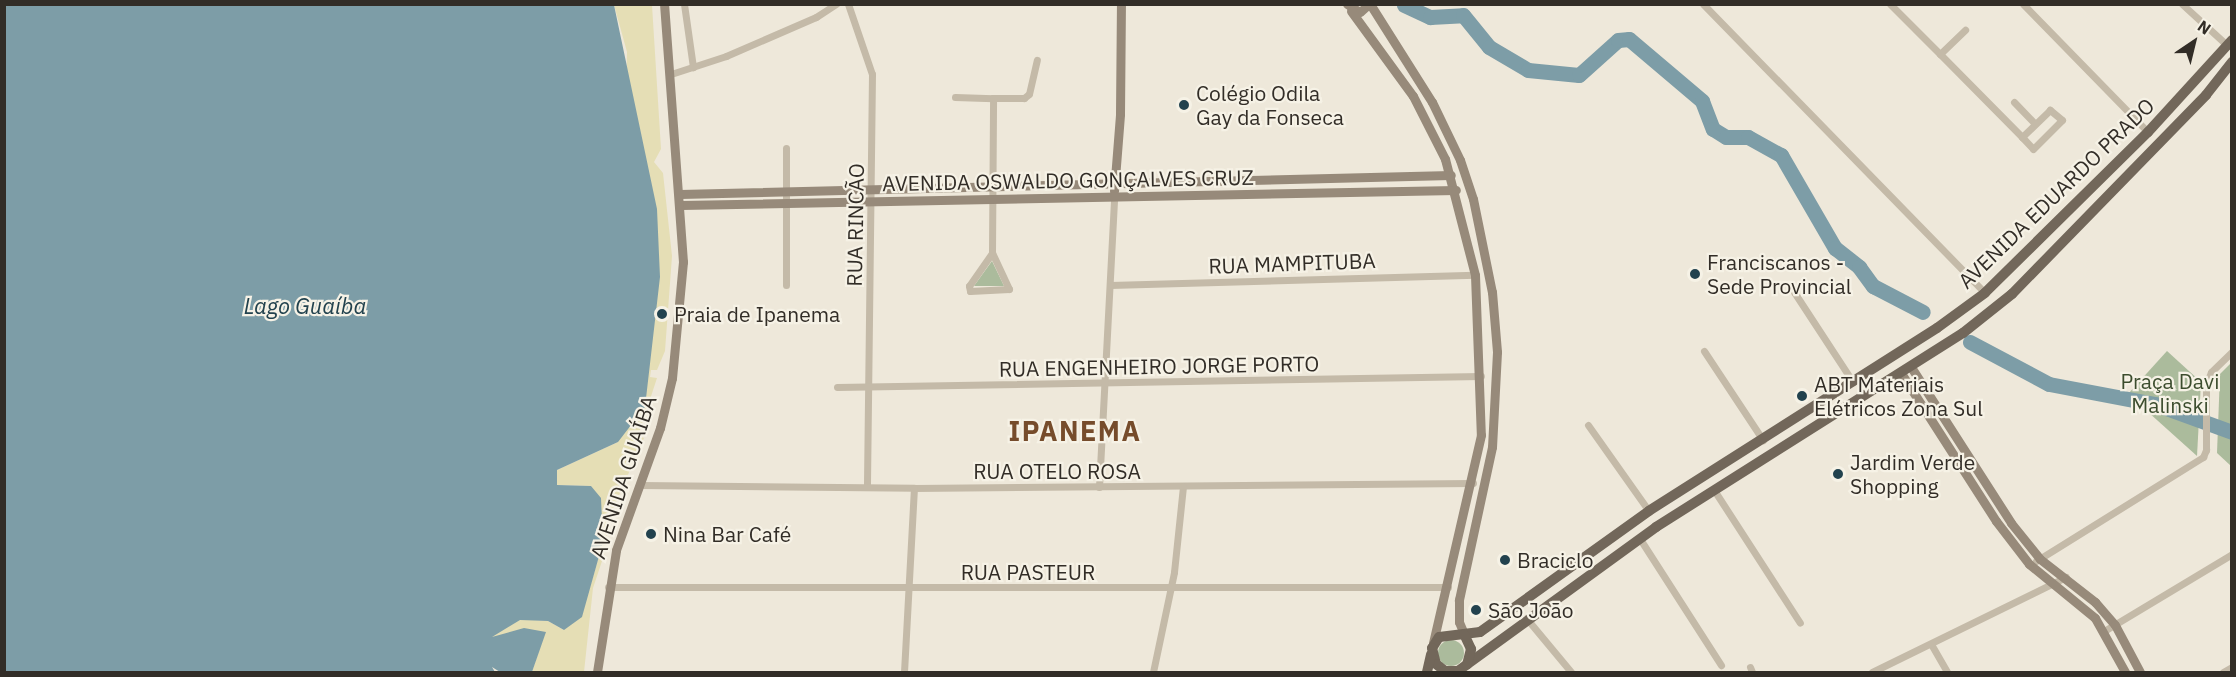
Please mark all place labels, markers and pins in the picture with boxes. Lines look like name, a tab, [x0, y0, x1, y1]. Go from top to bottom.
place label: Colégio Odila Gay da Fonseca	[1196, 80, 1344, 130]
marker: Colégio Odila Gay da Fonseca	[1177, 98, 1191, 112]
place label: Franciscanos - Sede Provincial	[1707, 249, 1851, 299]
marker: Franciscanos - Sede Provincial	[1688, 267, 1702, 281]
place label: Praia de Ipanema	[674, 301, 840, 327]
marker: Praia de Ipanema	[655, 307, 669, 321]
place label: ABT Materiais Elétricos Zona Sul	[1814, 371, 1983, 421]
marker: ABT Materiais Elétricos Zona Sul	[1795, 389, 1809, 403]
place label: Jardim Verde Shopping	[1850, 449, 1975, 499]
marker: Jardim Verde Shopping	[1831, 467, 1845, 481]
place label: Nina Bar Café	[663, 521, 791, 547]
marker: Nina Bar Café	[644, 527, 658, 541]
place label: Braciclo	[1517, 547, 1593, 573]
marker: Braciclo	[1498, 553, 1512, 567]
place label: São João	[1488, 597, 1574, 623]
marker: São João	[1469, 603, 1483, 617]

